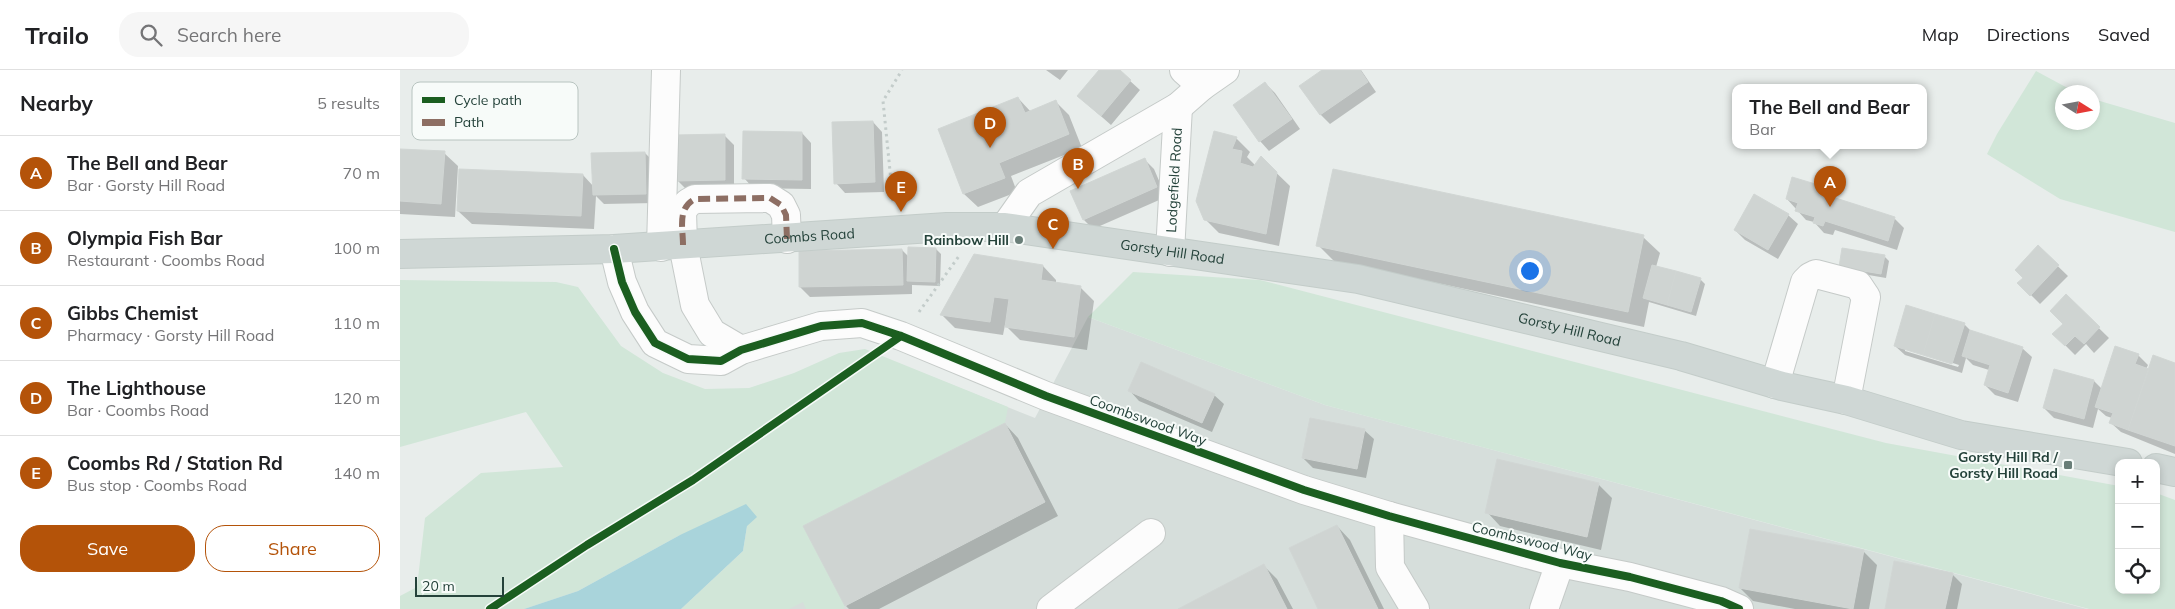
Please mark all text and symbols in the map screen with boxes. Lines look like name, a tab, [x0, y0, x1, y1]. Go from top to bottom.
search box	[119, 12, 469, 57]
text: Trailo	[25, 20, 89, 50]
icon: search	[137, 21, 165, 49]
text: Search here	[177, 23, 281, 47]
text: Map	[1922, 23, 1959, 46]
text: Directions	[1987, 23, 2070, 46]
text: Saved	[2098, 23, 2150, 46]
legend	[412, 82, 578, 140]
popup	[1732, 84, 1927, 149]
north arrow	[2055, 85, 2100, 130]
text: Nearby	[20, 90, 93, 116]
text: Cycle path	[454, 91, 522, 109]
text: 5 results	[317, 93, 380, 113]
text: The Bell and Bear	[1749, 95, 1910, 119]
pin: D	[974, 107, 1006, 148]
text: Path	[454, 113, 484, 131]
text: Bar	[1749, 119, 1776, 139]
street label: Lodgefield Road	[1162, 127, 1186, 233]
pin: B	[1062, 148, 1094, 189]
text: The Bell and Bear	[67, 151, 227, 175]
text: A	[30, 163, 42, 183]
text: 70 m	[343, 163, 380, 183]
pin: A	[1814, 166, 1846, 207]
pin: E	[885, 171, 917, 212]
text: Bar · Gorsty Hill Road	[67, 175, 225, 195]
pin: C	[1037, 208, 1069, 249]
street label: Coombs Road	[764, 224, 855, 248]
text: Olympia Fish Bar	[67, 226, 222, 250]
place label: Rainbow Hill	[924, 231, 1009, 249]
marker: Rainbow Hill	[1013, 234, 1025, 246]
street label: Gorsty Hill Road	[1119, 235, 1226, 268]
text: B	[30, 238, 42, 258]
text: 100 m	[333, 238, 380, 258]
text: Restaurant · Coombs Road	[67, 250, 265, 270]
your location	[1517, 258, 1543, 284]
text: Gibbs Chemist	[67, 301, 198, 325]
street label: Gorsty Hill Road	[1516, 308, 1623, 350]
text: C	[31, 313, 41, 333]
text: 110 m	[333, 313, 380, 333]
text: Pharmacy · Gorsty Hill Road	[67, 325, 274, 345]
text: The Lighthouse	[67, 376, 206, 400]
text: D	[30, 388, 42, 408]
text: 120 m	[333, 388, 380, 408]
street label: Coombswood Way	[1087, 390, 1209, 450]
text: Bar · Coombs Road	[67, 400, 209, 420]
place label: Gorsty Hill Rd / Gorsty Hill Road	[1949, 448, 2059, 482]
text: Coombs Rd / Station Rd	[67, 451, 283, 475]
marker: Gorsty Hill Rd / Gorsty Hill Road	[2062, 459, 2074, 471]
map controls	[2115, 459, 2160, 594]
button: +	[2115, 459, 2160, 504]
text: E	[31, 463, 41, 483]
text: 140 m	[333, 463, 380, 483]
text: Bus stop · Coombs Road	[67, 475, 247, 495]
button: −	[2115, 504, 2160, 549]
street label: Coombswood Way	[1470, 517, 1594, 565]
button: Save	[20, 525, 195, 572]
button: Share	[205, 525, 380, 572]
button: locate	[2115, 549, 2160, 594]
scale bar	[415, 574, 504, 597]
text: 20 m	[422, 577, 455, 595]

